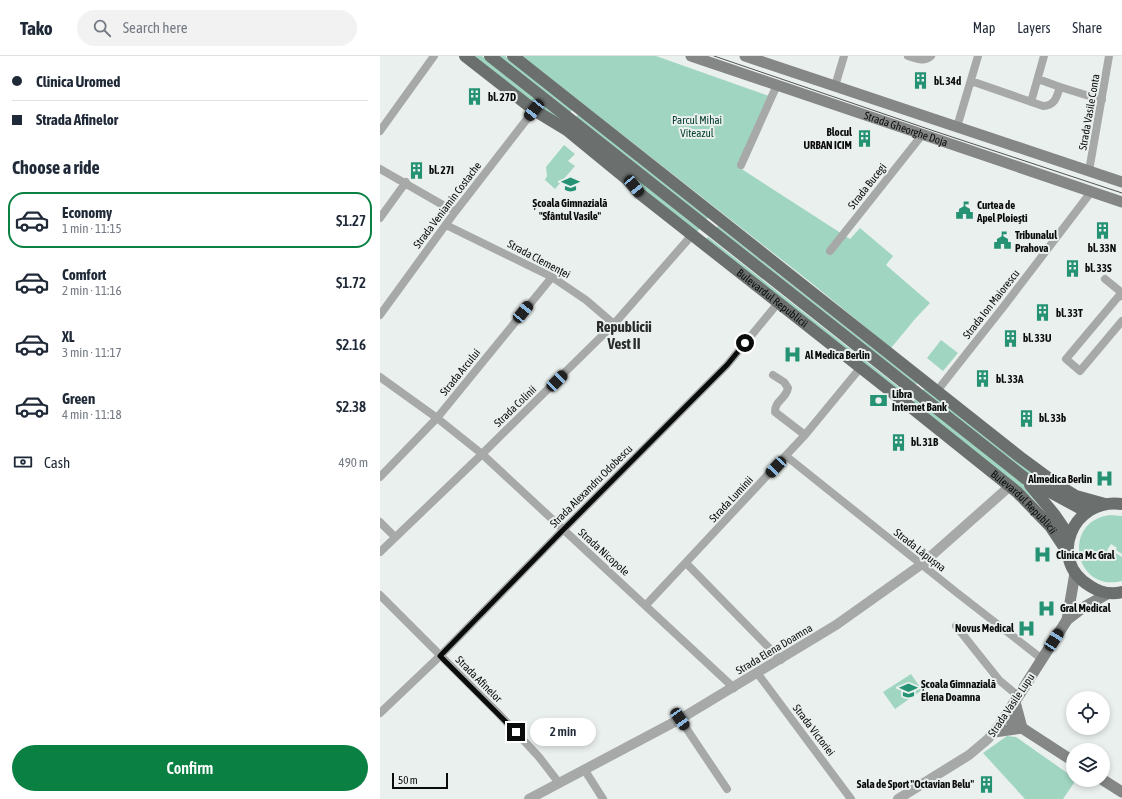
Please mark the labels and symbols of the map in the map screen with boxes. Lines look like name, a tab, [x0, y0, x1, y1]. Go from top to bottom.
building icon: bl. 34d	[911, 71, 931, 91]
street label: Strada Vasile Conta	[1076, 73, 1102, 151]
place label: bl. 34d	[934, 75, 961, 87]
building icon: bl. 27D	[465, 87, 485, 107]
place label: bl. 27D	[488, 91, 516, 103]
car	[522, 97, 546, 123]
street label: Strada Gheorghe Doja	[863, 109, 949, 149]
park label: Parcul Mihai Viteazul	[672, 114, 722, 139]
place label: Blocul URBAN ICIM	[803, 126, 853, 151]
building icon: Blocul URBAN ICIM	[855, 128, 875, 148]
building icon: bl. 27I	[406, 160, 426, 180]
street label: Strada Veniamin Costache	[411, 160, 483, 250]
street label: Strada Bucegi	[845, 161, 889, 211]
place label: bl. 27I	[429, 164, 454, 176]
car	[622, 173, 646, 199]
school or university icon: Școala Gimnazială "Sfântul Vasile"	[560, 175, 580, 195]
place label: Școala Gimnazială "Sfântul Vasile"	[533, 197, 607, 222]
place label: Curtea de Apel Ploieşti	[976, 199, 1028, 224]
public building icon: Curtea de Apel Ploieşti	[954, 201, 974, 221]
building icon: bl. 33N	[1092, 220, 1112, 240]
place label: Tribunalul Prahova	[1015, 229, 1058, 254]
public building icon: Tribunalul Prahova	[992, 231, 1012, 251]
street label: Strada Clemenței	[506, 237, 572, 281]
place label: bl. 33N	[1088, 242, 1116, 254]
building icon: bl. 33S	[1062, 258, 1082, 278]
place label: bl. 33S	[1085, 262, 1112, 274]
street label: Bulevardul Republicii	[735, 267, 810, 330]
street label: Strada Ion Maiorescu	[960, 267, 1022, 341]
car	[511, 299, 535, 325]
building icon: bl. 33T	[1033, 303, 1053, 323]
place label: bl. 33T	[1056, 307, 1083, 319]
district label: Republicii Vest II	[596, 318, 652, 352]
building icon: bl. 33U	[1000, 328, 1020, 348]
place label: bl. 33U	[1023, 332, 1051, 344]
route start	[736, 334, 754, 352]
hospital icon: Al Medica Berlin	[782, 345, 802, 365]
street label: Strada Arcului	[438, 346, 482, 398]
place label: Al Medica Berlin	[804, 349, 870, 361]
car	[544, 368, 570, 394]
building icon: bl. 33A	[973, 369, 993, 389]
place label: bl. 33A	[996, 373, 1024, 385]
street label: Strada Colinii	[492, 383, 538, 429]
place label: Libra Internet Bank	[892, 388, 947, 413]
bank icon: Libra Internet Bank	[869, 390, 889, 410]
building icon: bl. 33b	[1016, 408, 1036, 428]
place label: bl. 33b	[1039, 412, 1066, 424]
building icon: bl. 31B	[888, 432, 908, 452]
place label: bl. 31B	[911, 436, 939, 448]
street label: Strada Alexandru Odobescu	[547, 442, 635, 530]
car	[763, 454, 789, 480]
street label: Bulevardul Republicii	[989, 468, 1059, 536]
hospital icon: Almedica Berlin	[1095, 469, 1115, 489]
place label: Almedica Berlin	[1027, 473, 1092, 485]
street label: Strada Luminii	[707, 474, 755, 524]
street label: Strada Nicopole	[576, 526, 632, 578]
street label: Strada Lăpușna	[892, 526, 948, 574]
hospital icon: Clinica Mc Gral	[1033, 545, 1053, 565]
place label: Clinica Mc Gral	[1056, 549, 1116, 561]
hospital icon: Gral Medical	[1037, 598, 1057, 618]
place label: Gral Medical	[1060, 602, 1112, 614]
hospital icon: Novus Medical	[1017, 618, 1037, 638]
street label: Strada Elena Doamna	[734, 621, 814, 677]
place label: Novus Medical	[955, 622, 1015, 634]
car	[1042, 627, 1066, 653]
street label: Strada Afinelor	[453, 653, 505, 705]
street label: Strada Vasile Lupu	[985, 671, 1037, 739]
place label: Școala Gimnazială Elena Doamna	[921, 678, 996, 703]
school or university icon: Școala Gimnazială Elena Doamna	[898, 680, 918, 700]
street label: Strada Victoriei	[791, 702, 837, 758]
car	[668, 706, 692, 732]
callout: 2 min	[530, 718, 596, 746]
route end	[507, 723, 525, 741]
scale bar	[392, 771, 448, 790]
building icon: Sala de Sport "Octavian Belu"	[977, 774, 997, 794]
place label: Sala de Sport "Octavian Belu"	[857, 778, 974, 790]

